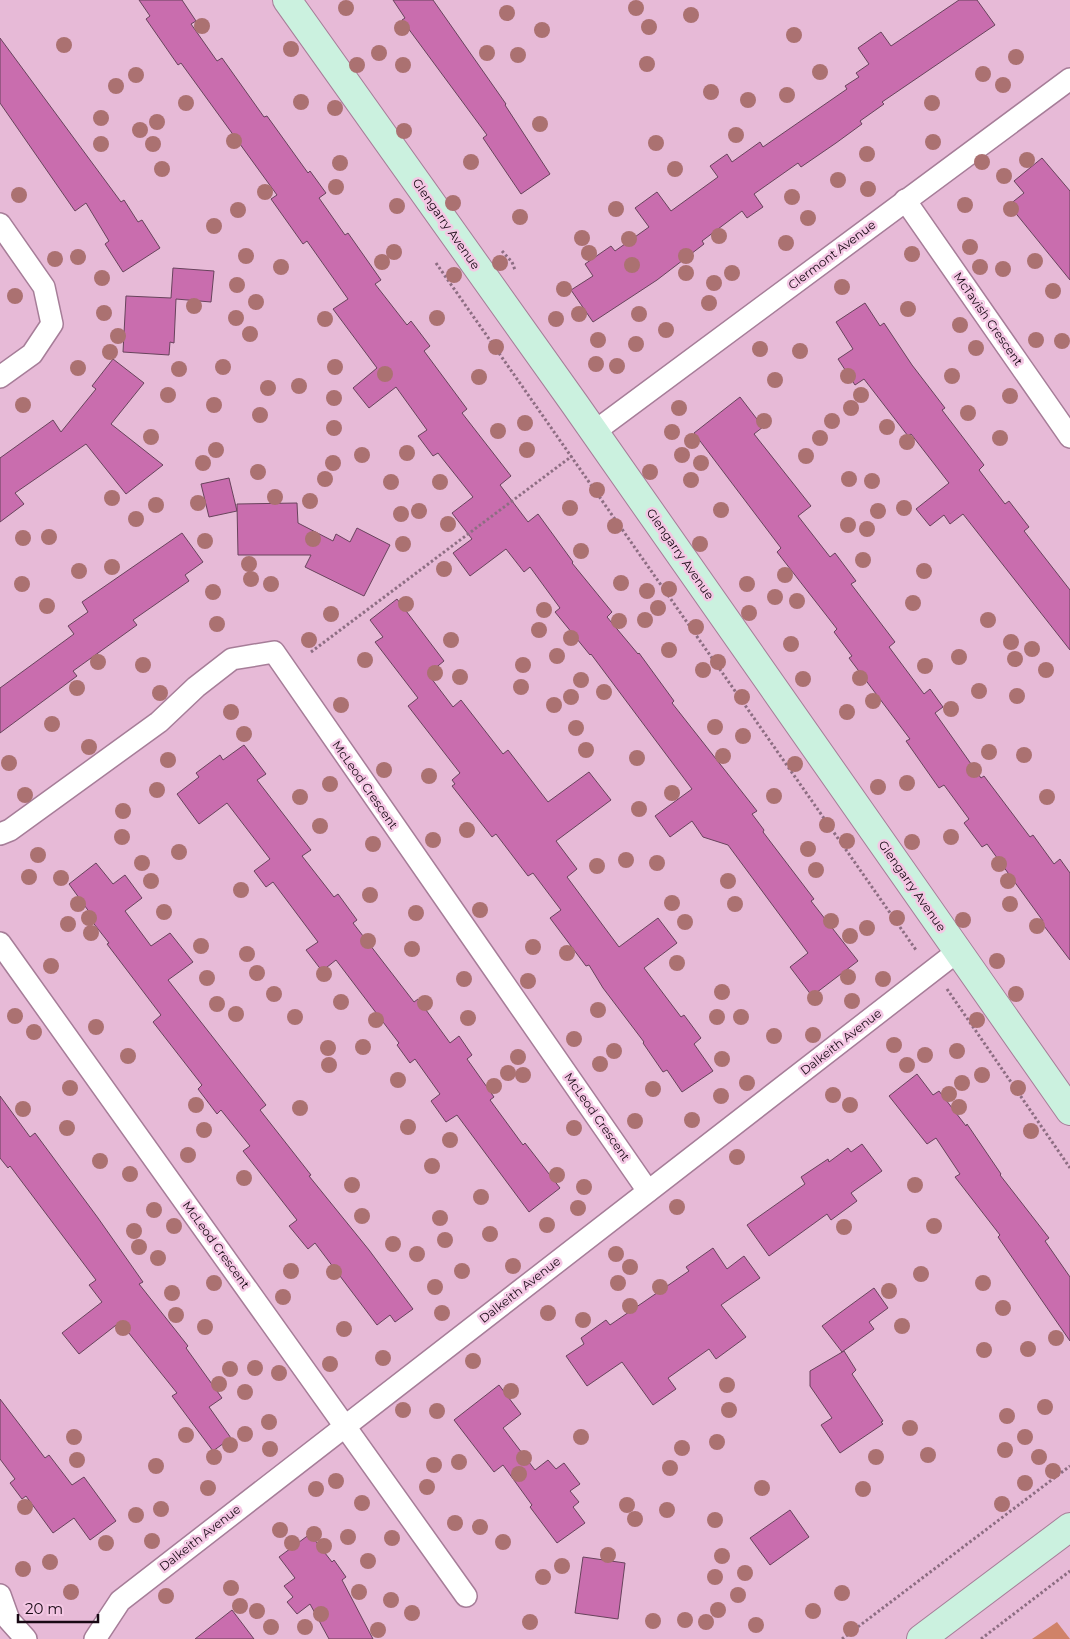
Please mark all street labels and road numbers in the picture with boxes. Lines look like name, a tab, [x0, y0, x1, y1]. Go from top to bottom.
street label: Glengarry Avenue	[409, 175, 483, 272]
street label: Clermont Avenue	[785, 217, 878, 292]
street label: McTavish Crescent	[951, 269, 1026, 368]
street label: Glengarry Avenue	[643, 505, 717, 602]
street label: McLeod Crescent	[329, 738, 402, 832]
street label: Glengarry Avenue	[875, 837, 949, 934]
street label: Dalkeith Avenue	[797, 1005, 884, 1078]
street label: McLeod Crescent	[561, 1070, 634, 1164]
street label: McLeod Crescent	[180, 1198, 253, 1291]
street label: Dalkeith Avenue	[476, 1253, 563, 1326]
street label: Dalkeith Avenue	[156, 1501, 243, 1574]

